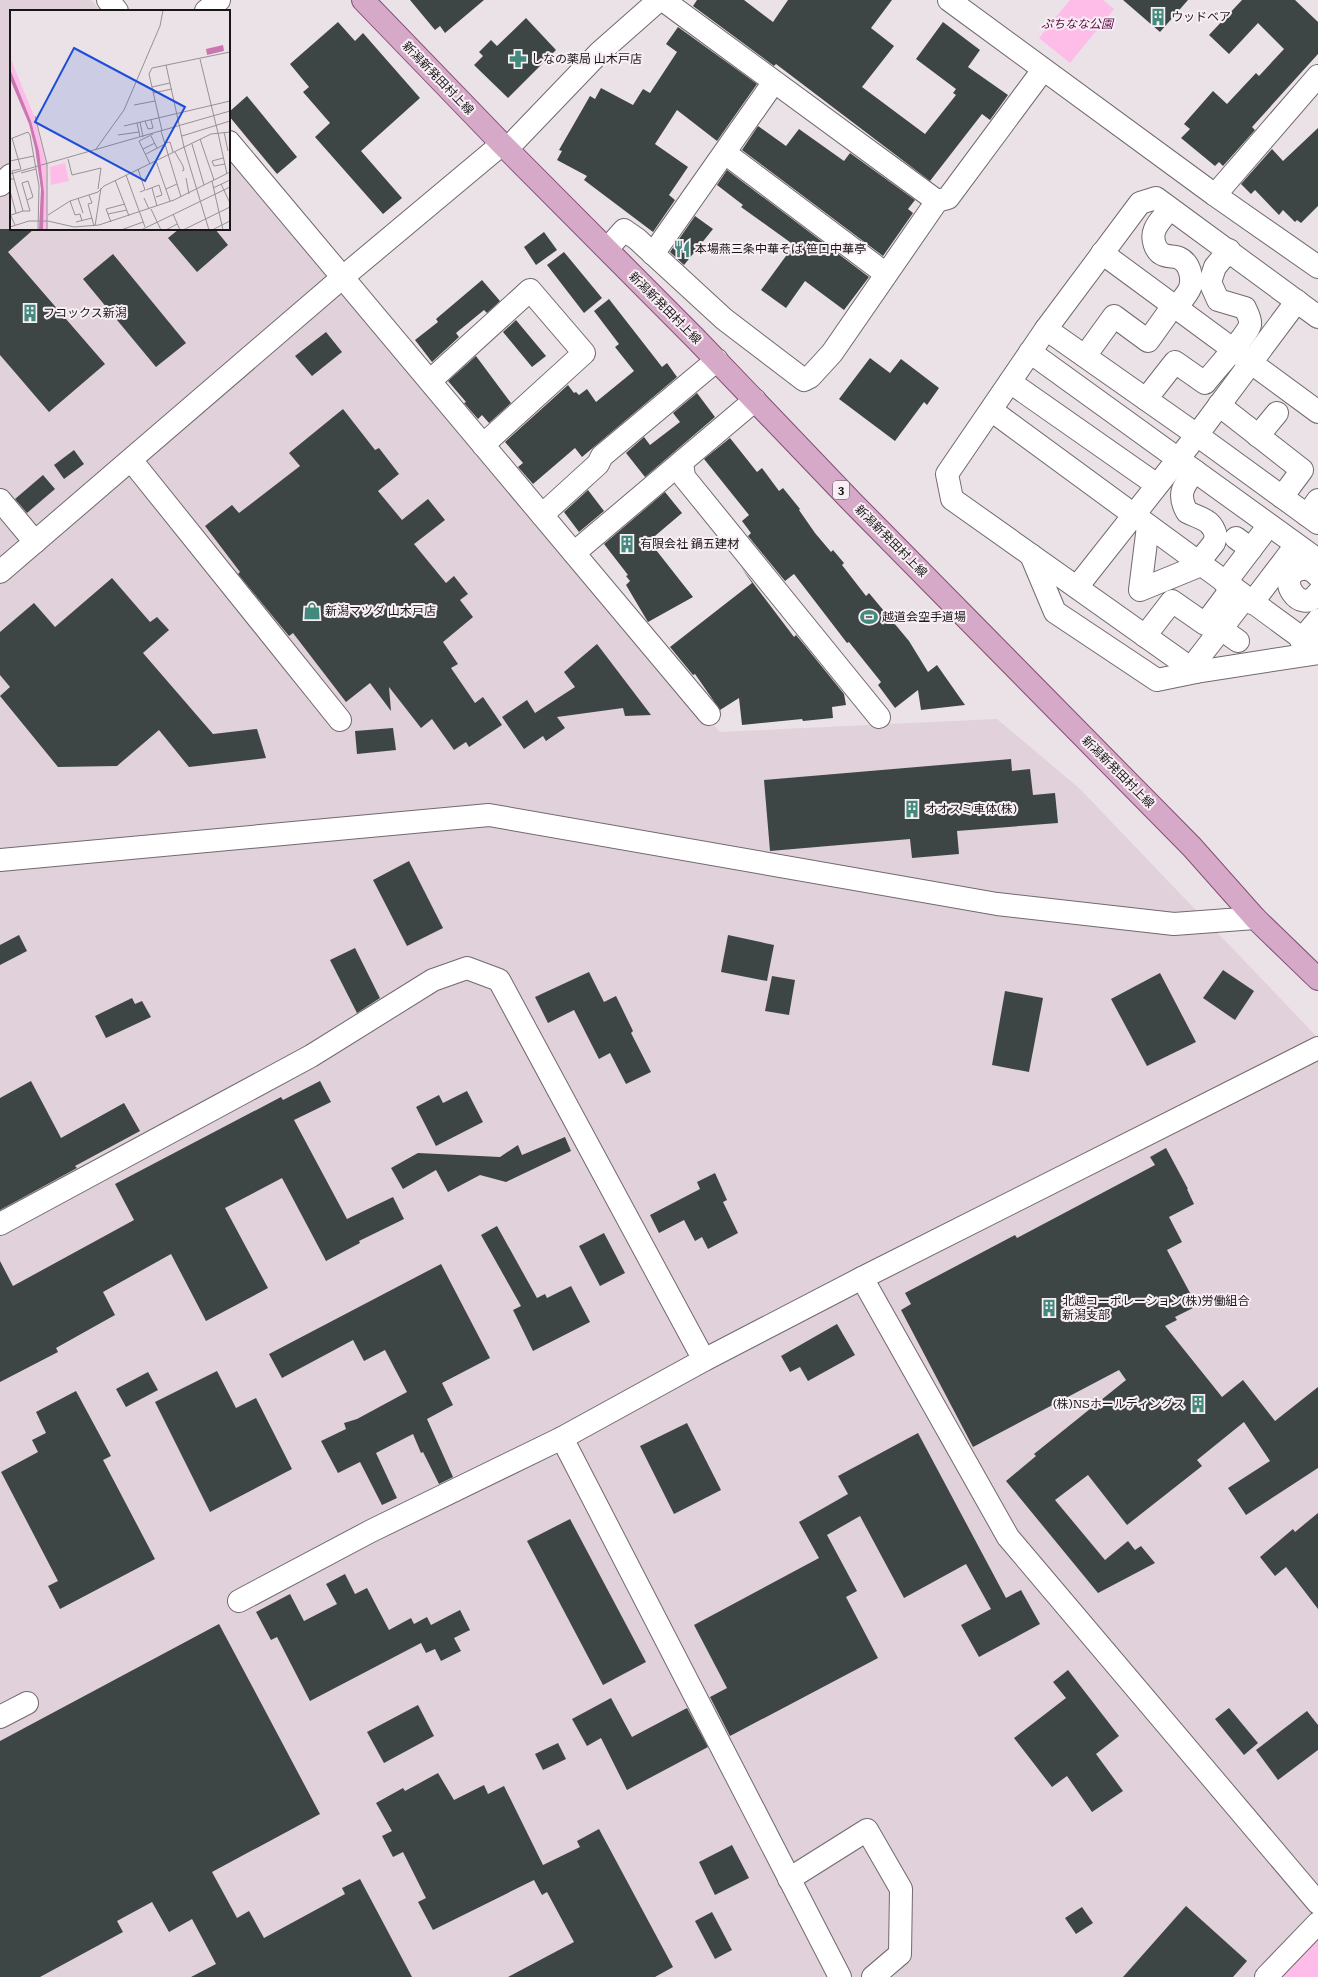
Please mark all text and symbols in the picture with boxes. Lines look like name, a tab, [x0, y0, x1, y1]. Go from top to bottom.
building icon: ウッドベア	[1148, 7, 1168, 27]
inset map	[10, 10, 230, 230]
place label: ウッドベア	[1171, 10, 1231, 24]
park label: ぷちなな公園	[1041, 17, 1115, 31]
street label: 新潟新発田村上線	[400, 39, 476, 117]
pharmacy icon: しなの薬局 山木戸店	[508, 49, 528, 69]
place label: しなの薬局 山木戸店	[531, 52, 642, 66]
restaurant icon: 本場燕三条中華そば 笹口中華亭	[672, 239, 692, 259]
place label: 本場燕三条中華そば 笹口中華亭	[695, 242, 866, 256]
street label: 新潟新発田村上線	[626, 269, 704, 347]
building icon: フコックス新潟	[20, 303, 40, 323]
place label: フコックス新潟	[43, 306, 127, 320]
road number: 3	[833, 481, 849, 499]
street label: 新潟新発田村上線	[852, 502, 930, 580]
building icon: 有限会社 鍋五建材	[617, 534, 637, 554]
place label: 有限会社 鍋五建材	[640, 537, 739, 551]
shop icon: 新潟マツダ 山木戸店	[302, 601, 322, 621]
place label: 新潟マツダ 山木戸店	[325, 604, 436, 618]
sports icon: 越道会空手道場	[859, 607, 879, 627]
place label: 越道会空手道場	[882, 610, 966, 624]
street label: 新潟新発田村上線	[1079, 733, 1157, 811]
building icon: オオスミ車体(株)	[902, 799, 922, 819]
place label: オオスミ車体(株)	[925, 802, 1017, 816]
place label: 北越コーポレーション(株)労働組合 新潟支部	[1062, 1294, 1250, 1322]
building icon: 北越コーポレーション(株)労働組合 新潟支部	[1039, 1298, 1059, 1318]
building icon: (株)NSホールディングス	[1188, 1394, 1208, 1414]
place label: (株)NSホールディングス	[1053, 1397, 1185, 1411]

